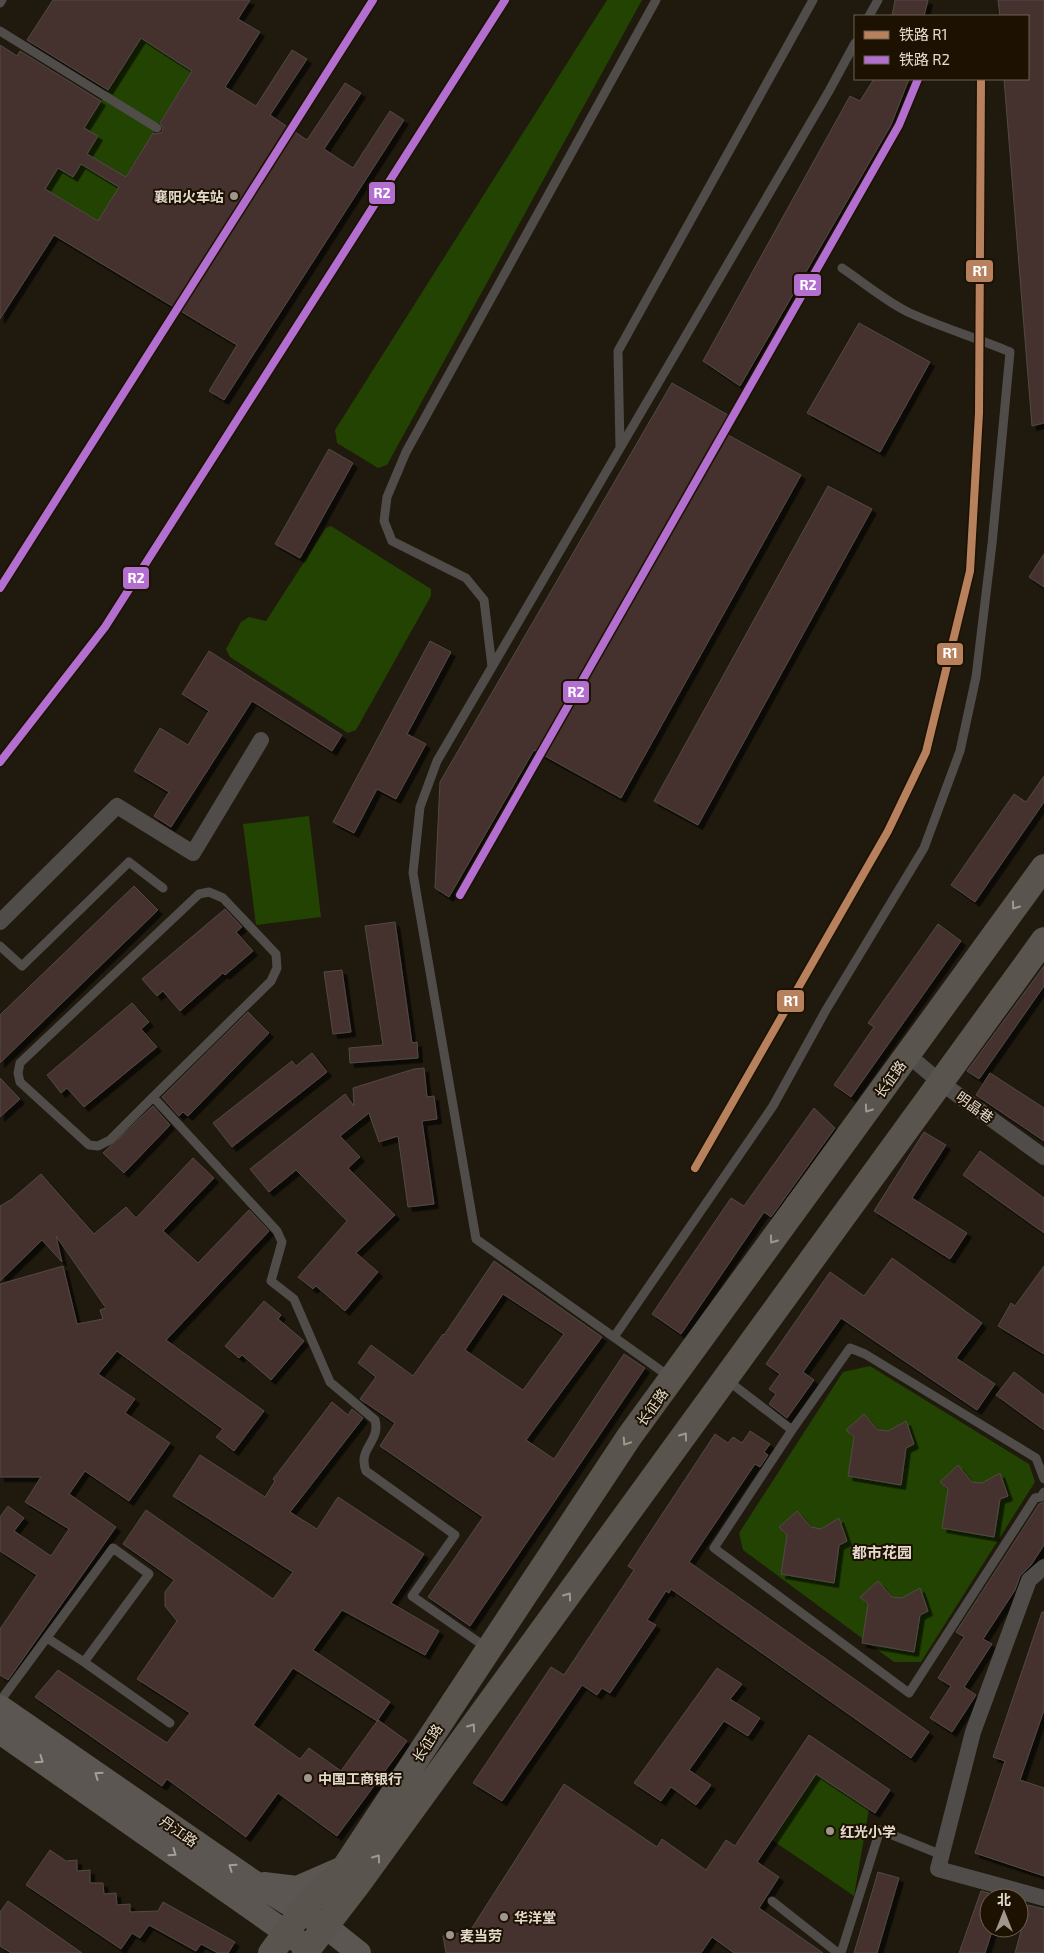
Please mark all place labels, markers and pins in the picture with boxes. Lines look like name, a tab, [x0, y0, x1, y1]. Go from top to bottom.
place label: 襄阳火车站	[154, 188, 224, 205]
marker: 襄阳火车站	[228, 190, 240, 202]
place label: 中国工商银行	[318, 1770, 402, 1787]
marker: 中国工商银行	[302, 1772, 314, 1784]
place label: 红光小学	[840, 1823, 896, 1840]
marker: 红光小学	[824, 1825, 836, 1837]
place label: 华洋堂	[514, 1909, 556, 1926]
marker: 华洋堂	[498, 1911, 510, 1923]
place label: 麦当劳	[460, 1927, 502, 1944]
marker: 麦当劳	[444, 1929, 456, 1941]

